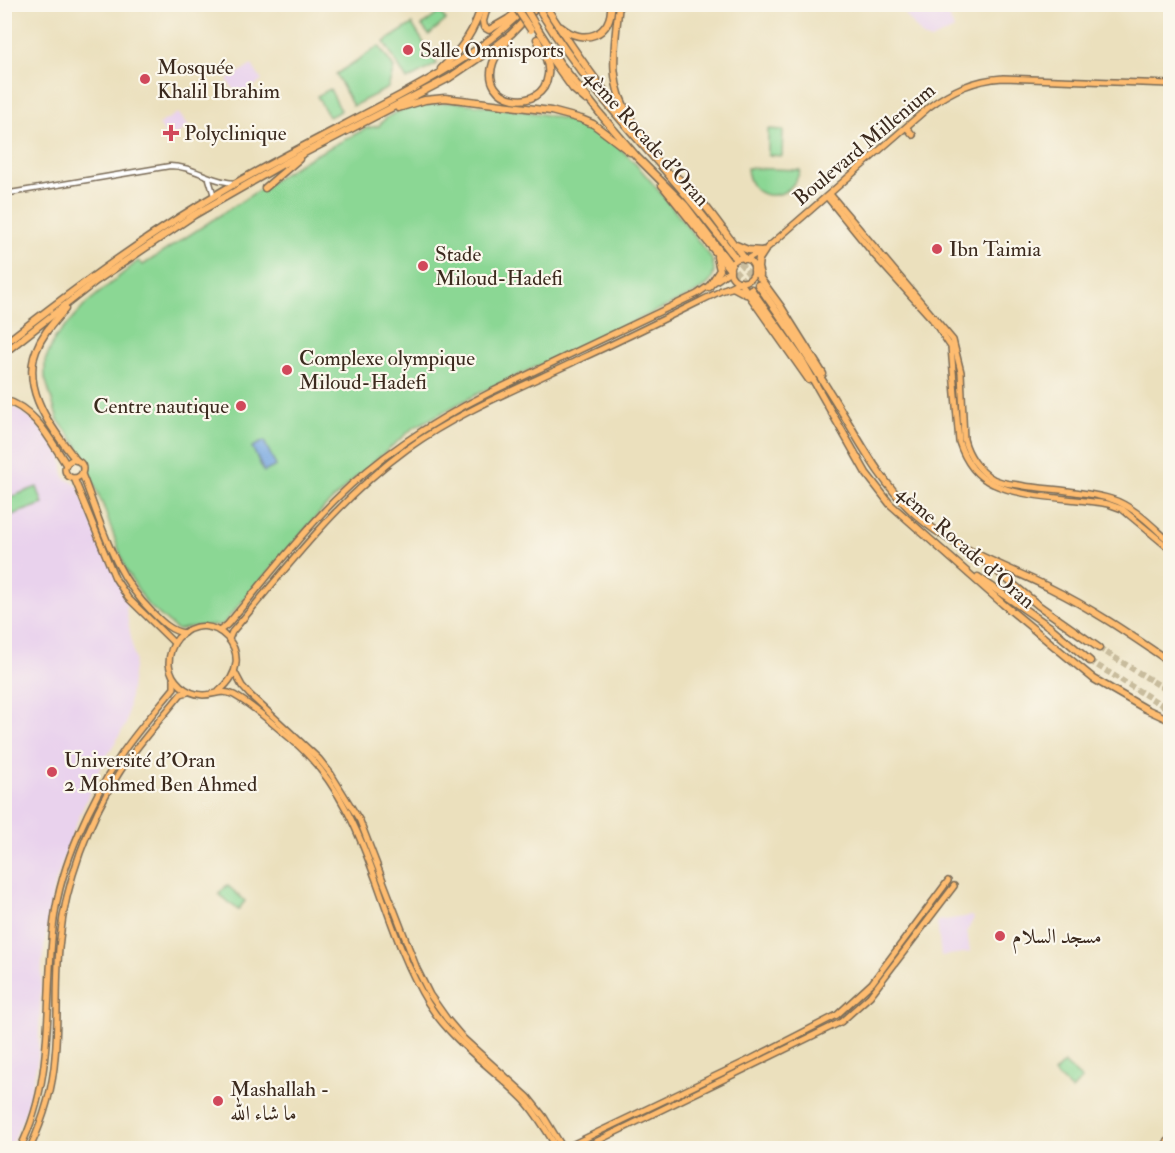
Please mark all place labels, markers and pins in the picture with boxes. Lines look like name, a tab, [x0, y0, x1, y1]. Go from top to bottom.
place label: Salle Omnisports	[420, 37, 564, 64]
marker: Salle Omnisports	[401, 43, 415, 57]
place label: Mosquée Khalil Ibrahim	[157, 54, 280, 105]
marker: Mosquée Khalil Ibrahim	[138, 72, 152, 86]
place label: Polyclinique	[184, 120, 287, 147]
marker: Polyclinique	[162, 124, 180, 142]
place label: Ibn Taimia	[949, 236, 1041, 263]
place label: Stade Miloud-Hadefi	[435, 241, 563, 292]
marker: Ibn Taimia	[930, 242, 944, 256]
marker: Stade Miloud-Hadefi	[416, 259, 430, 273]
place label: Complexe olympique Miloud-Hadefi	[299, 345, 475, 396]
marker: Complexe olympique Miloud-Hadefi	[280, 363, 294, 377]
place label: Centre nautique	[93, 393, 229, 420]
marker: Centre nautique	[234, 399, 248, 413]
place label: Université d'Oran 2 Mohmed Ben Ahmed	[64, 747, 258, 798]
marker: Université d'Oran 2 Mohmed Ben Ahmed	[45, 765, 59, 779]
place label: مسجد السلام	[1012, 923, 1102, 954]
marker: مسجد السلام	[993, 929, 1007, 943]
place label: Mashallah - ما شاء الله	[230, 1076, 329, 1127]
marker: Mashallah - ما شاء الله	[211, 1094, 225, 1108]

